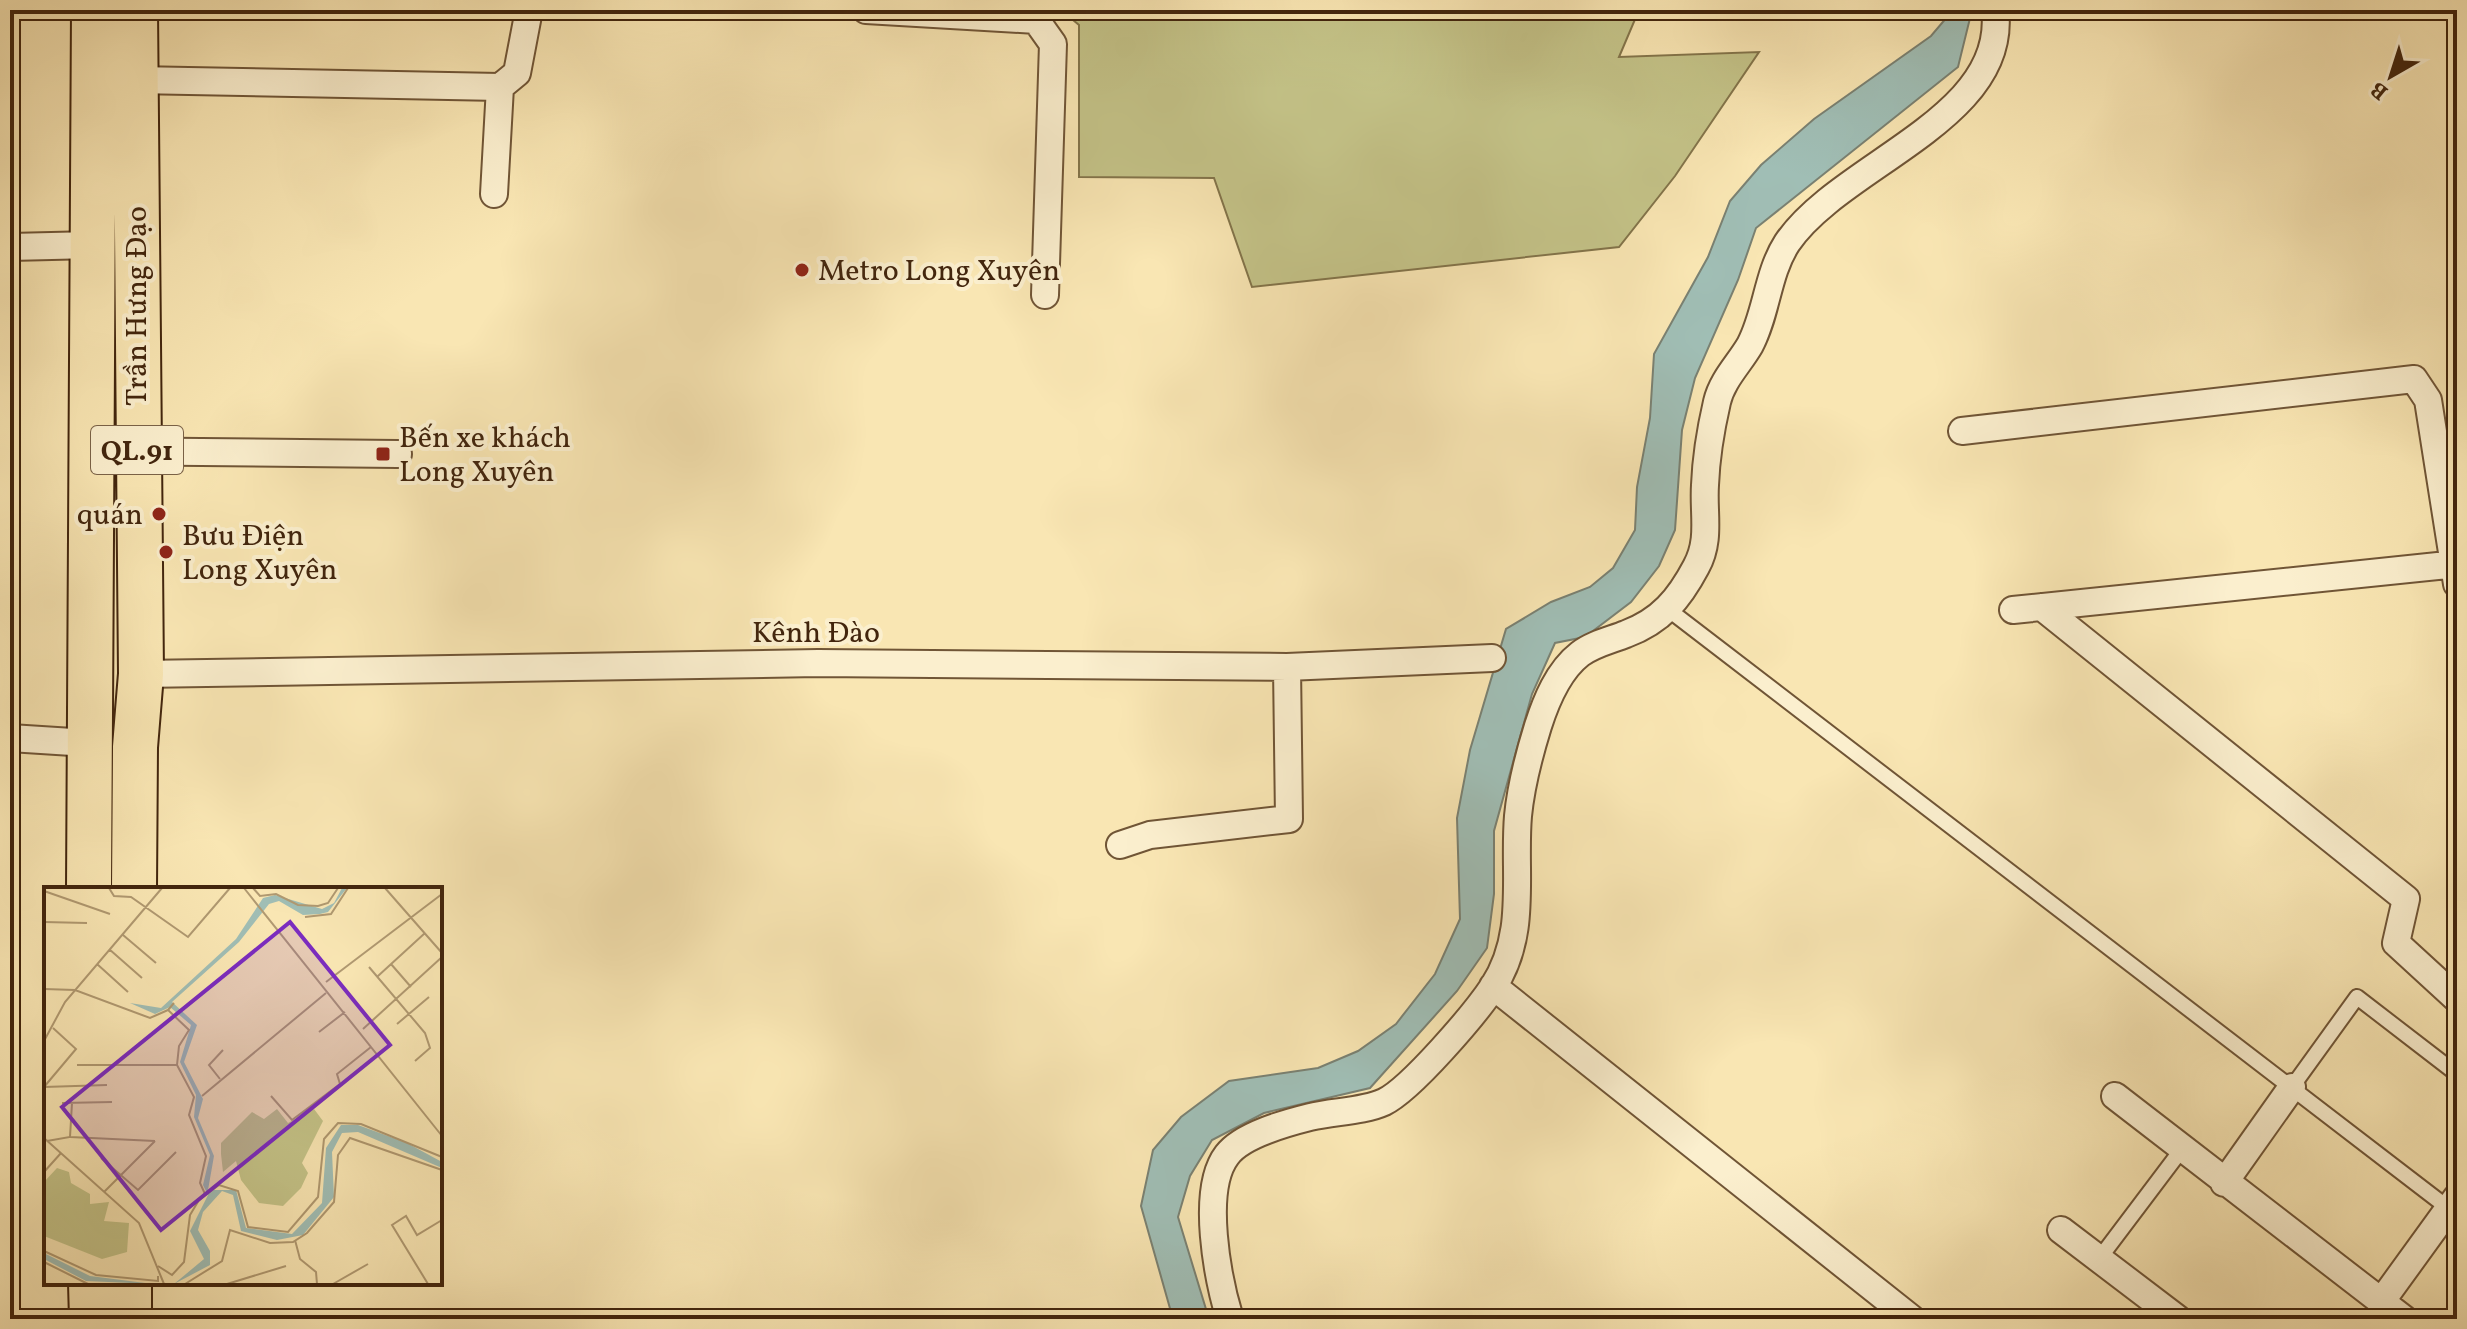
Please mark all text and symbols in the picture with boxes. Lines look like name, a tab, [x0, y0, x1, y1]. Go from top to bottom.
north arrow	[2351, 36, 2431, 116]
text: B	[2365, 73, 2395, 106]
street label: Trần Hưng Đạo	[117, 206, 159, 406]
place label: Metro Long Xuyên	[818, 251, 1060, 293]
marker: Metro Long Xuyên	[793, 261, 811, 279]
place label: Bến xe khách Long Xuyên	[399, 418, 571, 494]
road number: QL.91	[91, 426, 183, 474]
marker: Bến xe khách Long Xuyên	[374, 445, 392, 463]
place label: quán	[77, 495, 143, 537]
marker: quán	[150, 505, 168, 523]
place label: Bưu Điện Long Xuyên	[182, 516, 338, 592]
marker: Bưu Điện Long Xuyên	[157, 543, 175, 561]
street label: Kênh Đào	[752, 613, 880, 655]
inset map	[44, 887, 442, 1285]

